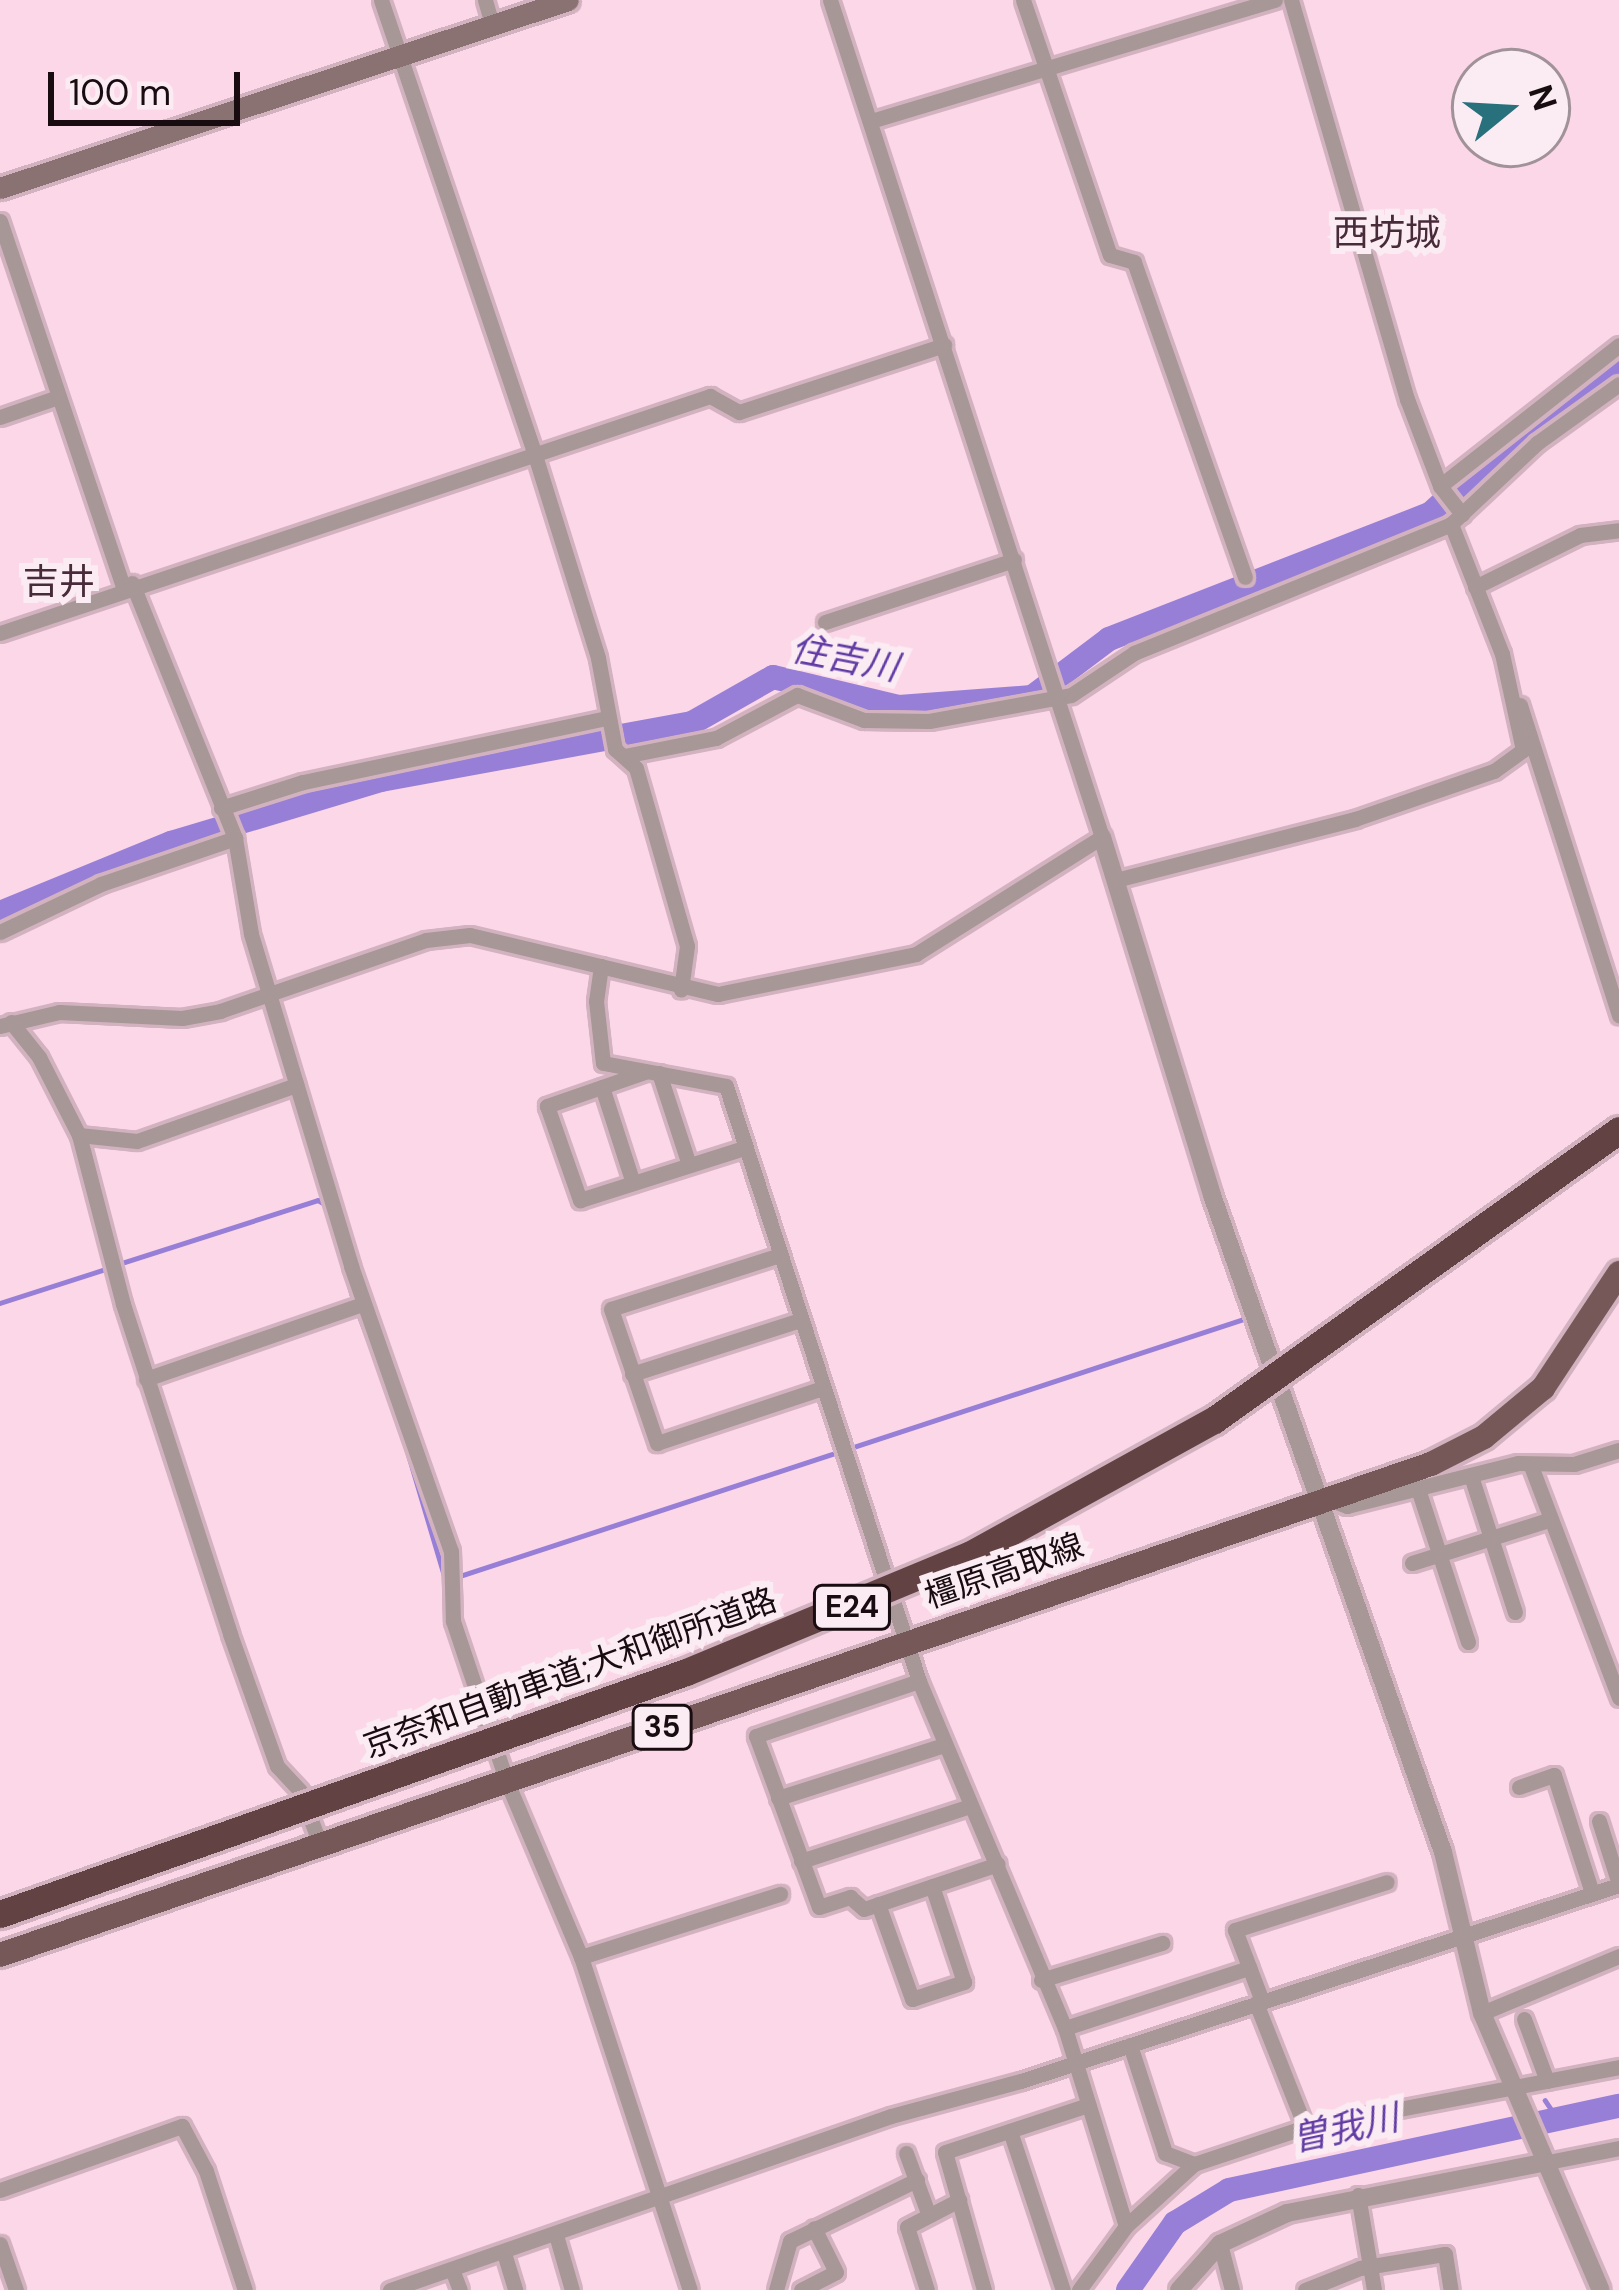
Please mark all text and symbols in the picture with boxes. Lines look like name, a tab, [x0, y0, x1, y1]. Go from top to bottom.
scale bar	[54, 48, 246, 122]
north arrow	[1451, 48, 1571, 168]
text: 100 m	[69, 69, 171, 116]
text: N	[1519, 80, 1567, 116]
district label: 西坊城	[1333, 211, 1441, 255]
district label: 吉井	[23, 560, 95, 604]
water label: 住吉川	[788, 626, 902, 690]
street label: 橿原高取線	[920, 1525, 1088, 1617]
street label: 京奈和自動車道;大和御所道路	[358, 1580, 782, 1766]
road number: E24	[810, 1583, 894, 1631]
road number: 35	[629, 1703, 695, 1751]
water label: 曽我川	[1288, 2096, 1402, 2160]

